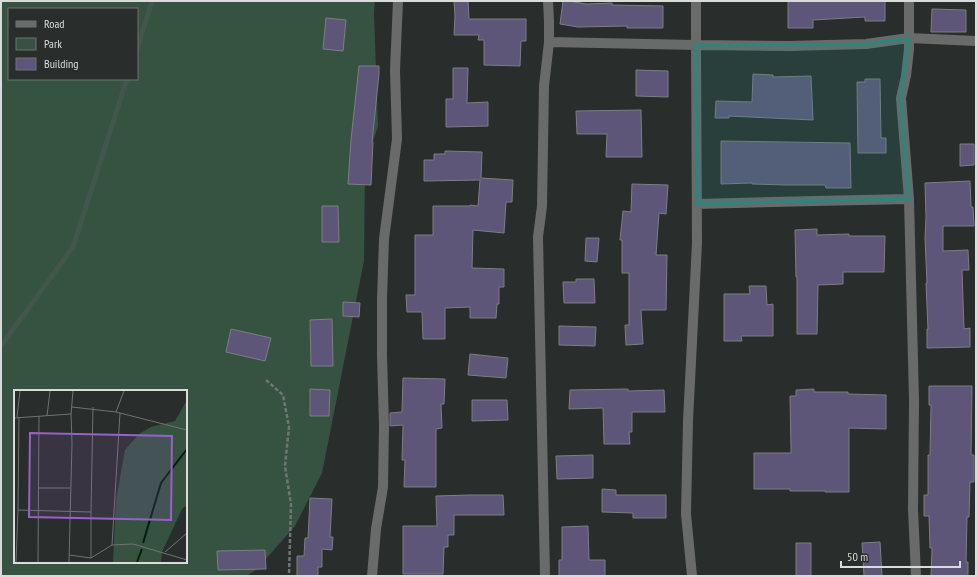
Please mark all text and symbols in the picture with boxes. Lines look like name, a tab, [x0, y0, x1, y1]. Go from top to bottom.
legend	[8, 8, 138, 80]
text: Road	[44, 16, 64, 31]
text: Park	[44, 36, 62, 51]
text: Building	[44, 56, 79, 71]
inset map	[14, 390, 187, 563]
scale bar	[841, 543, 960, 569]
text: 50 m	[847, 549, 868, 564]

